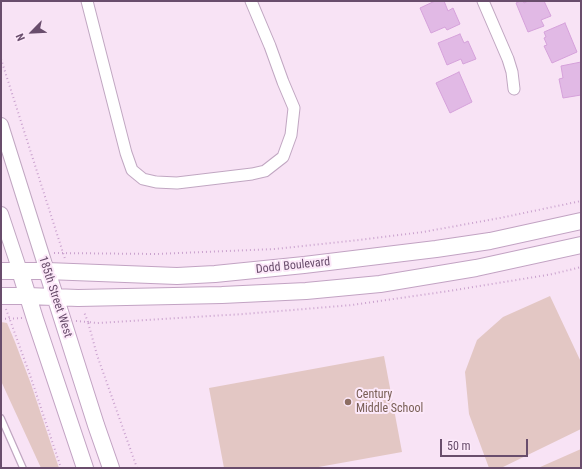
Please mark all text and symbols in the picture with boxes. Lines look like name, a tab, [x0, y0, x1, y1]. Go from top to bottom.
north arrow	[12, 12, 52, 52]
text: N	[13, 31, 28, 43]
street label: 185th Street West	[35, 255, 75, 339]
street label: Dodd Boulevard	[255, 255, 331, 277]
place label: Century Middle School	[356, 388, 423, 416]
marker: Century Middle School	[343, 397, 353, 407]
scale bar	[442, 431, 530, 457]
text: 50 m	[447, 439, 471, 453]

